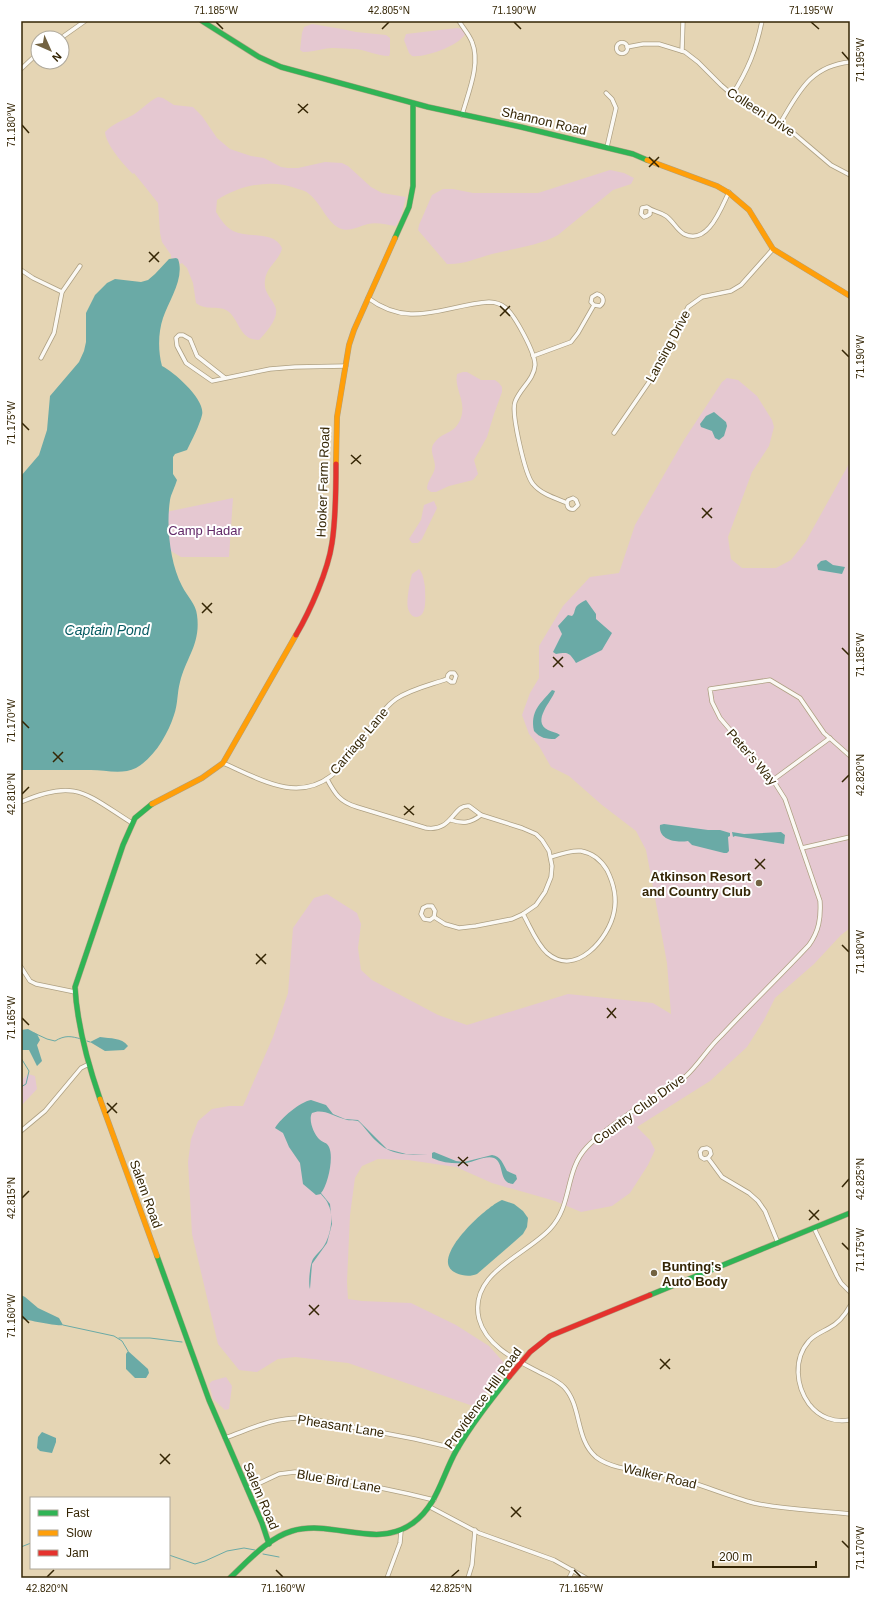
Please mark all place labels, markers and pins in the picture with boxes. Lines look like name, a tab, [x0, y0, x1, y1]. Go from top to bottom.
place label: Atkinson Resort and Country Club	[642, 869, 752, 899]
marker: Atkinson Resort and Country Club	[754, 878, 764, 888]
place label: Bunting's Auto Body	[662, 1259, 728, 1289]
marker: Bunting's Auto Body	[649, 1268, 659, 1278]

